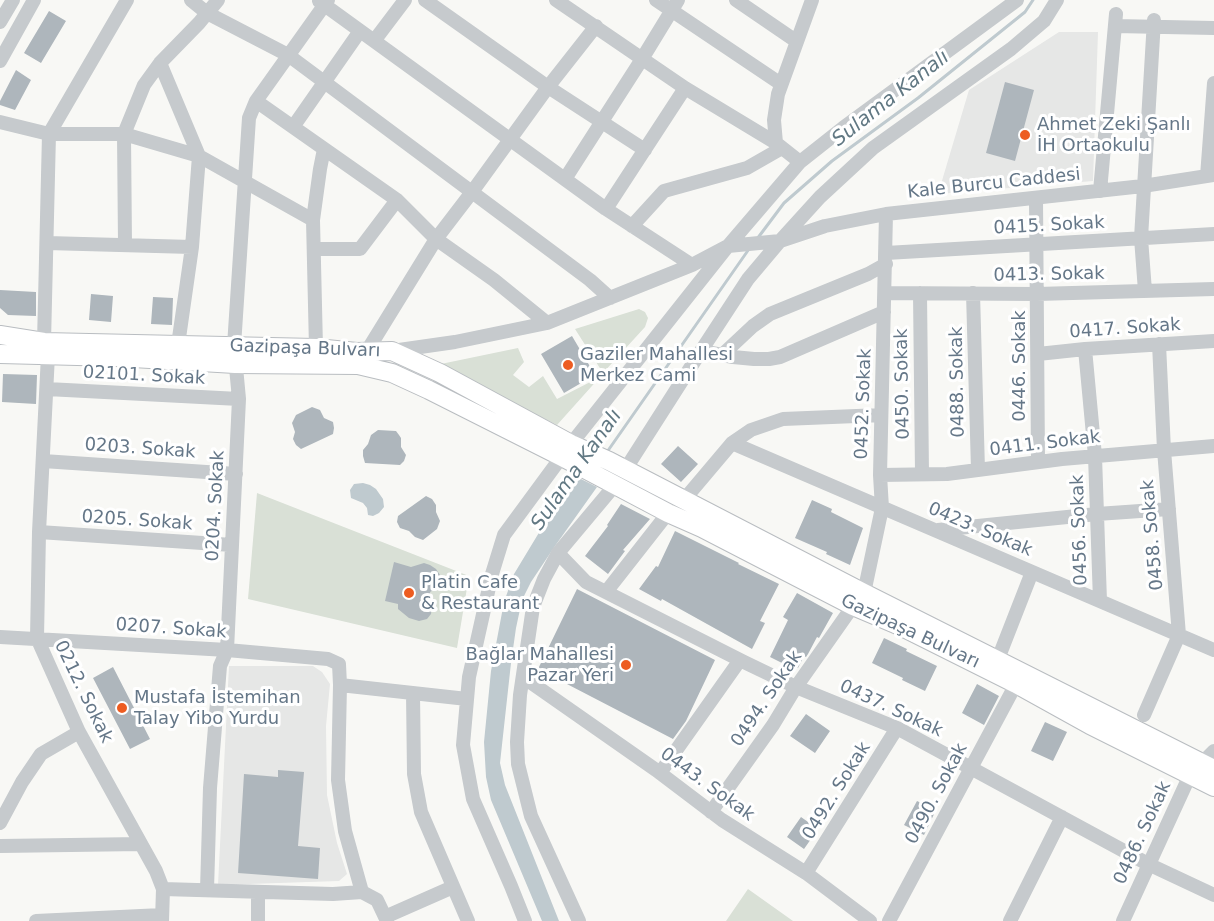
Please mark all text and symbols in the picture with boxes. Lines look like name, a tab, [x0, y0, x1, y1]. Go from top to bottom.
water label: Sulama Kanalı	[828, 46, 954, 152]
place label: Ahmet Zeki Şanlı İH Ortaokulu	[1037, 114, 1191, 156]
marker: Ahmet Zeki Şanlı İH Ortaokulu	[1018, 128, 1032, 142]
street label: Kale Burcu Caddesi	[906, 164, 1082, 204]
street label: 0415. Sokak	[993, 212, 1105, 240]
street label: 0413. Sokak	[993, 263, 1105, 287]
street label: 0446. Sokak	[1009, 310, 1031, 422]
street label: 0417. Sokak	[1069, 314, 1181, 344]
street label: 0488. Sokak	[946, 326, 970, 438]
street label: 0450. Sokak	[891, 328, 915, 440]
street label: Gazipaşa Bulvarı	[229, 336, 381, 362]
place label: Gaziler Mahallesi Merkez Cami	[580, 344, 733, 386]
street label: 0452. Sokak	[851, 348, 877, 460]
marker: Gaziler Mahallesi Merkez Cami	[561, 358, 575, 372]
street label: 02101. Sokak	[82, 362, 206, 390]
water label: Sulama Kanalı	[526, 405, 628, 535]
street label: 0411. Sokak	[988, 427, 1102, 461]
street label: 0203. Sokak	[84, 434, 196, 464]
street label: 0204. Sokak	[202, 450, 230, 562]
street label: 0456. Sokak	[1067, 474, 1093, 586]
street label: 0458. Sokak	[1137, 479, 1169, 591]
street label: 0423. Sokak	[925, 498, 1035, 562]
street label: 0205. Sokak	[81, 506, 193, 536]
place label: Platin Cafe & Restaurant	[421, 572, 539, 614]
marker: Platin Cafe & Restaurant	[402, 586, 416, 600]
street label: Gazipaşa Bulvarı	[837, 590, 983, 674]
street label: 0207. Sokak	[115, 614, 227, 644]
street label: 0212. Sokak	[49, 637, 117, 747]
place label: Bağlar Mahallesi Pazar Yeri	[466, 644, 614, 686]
street label: 0494. Sokak	[727, 647, 807, 751]
marker: Bağlar Mahallesi Pazar Yeri	[619, 658, 633, 672]
street label: 0437. Sokak	[836, 676, 946, 742]
place label: Mustafa İstemihan Talay Yibo Yurdu	[134, 687, 301, 730]
marker: Mustafa İstemihan Talay Yibo Yurdu	[115, 701, 129, 715]
street label: 0492. Sokak	[798, 738, 876, 844]
street label: 0490. Sokak	[901, 740, 973, 848]
street label: 0443. Sokak	[656, 744, 758, 826]
street label: 0486. Sokak	[1110, 778, 1176, 888]

